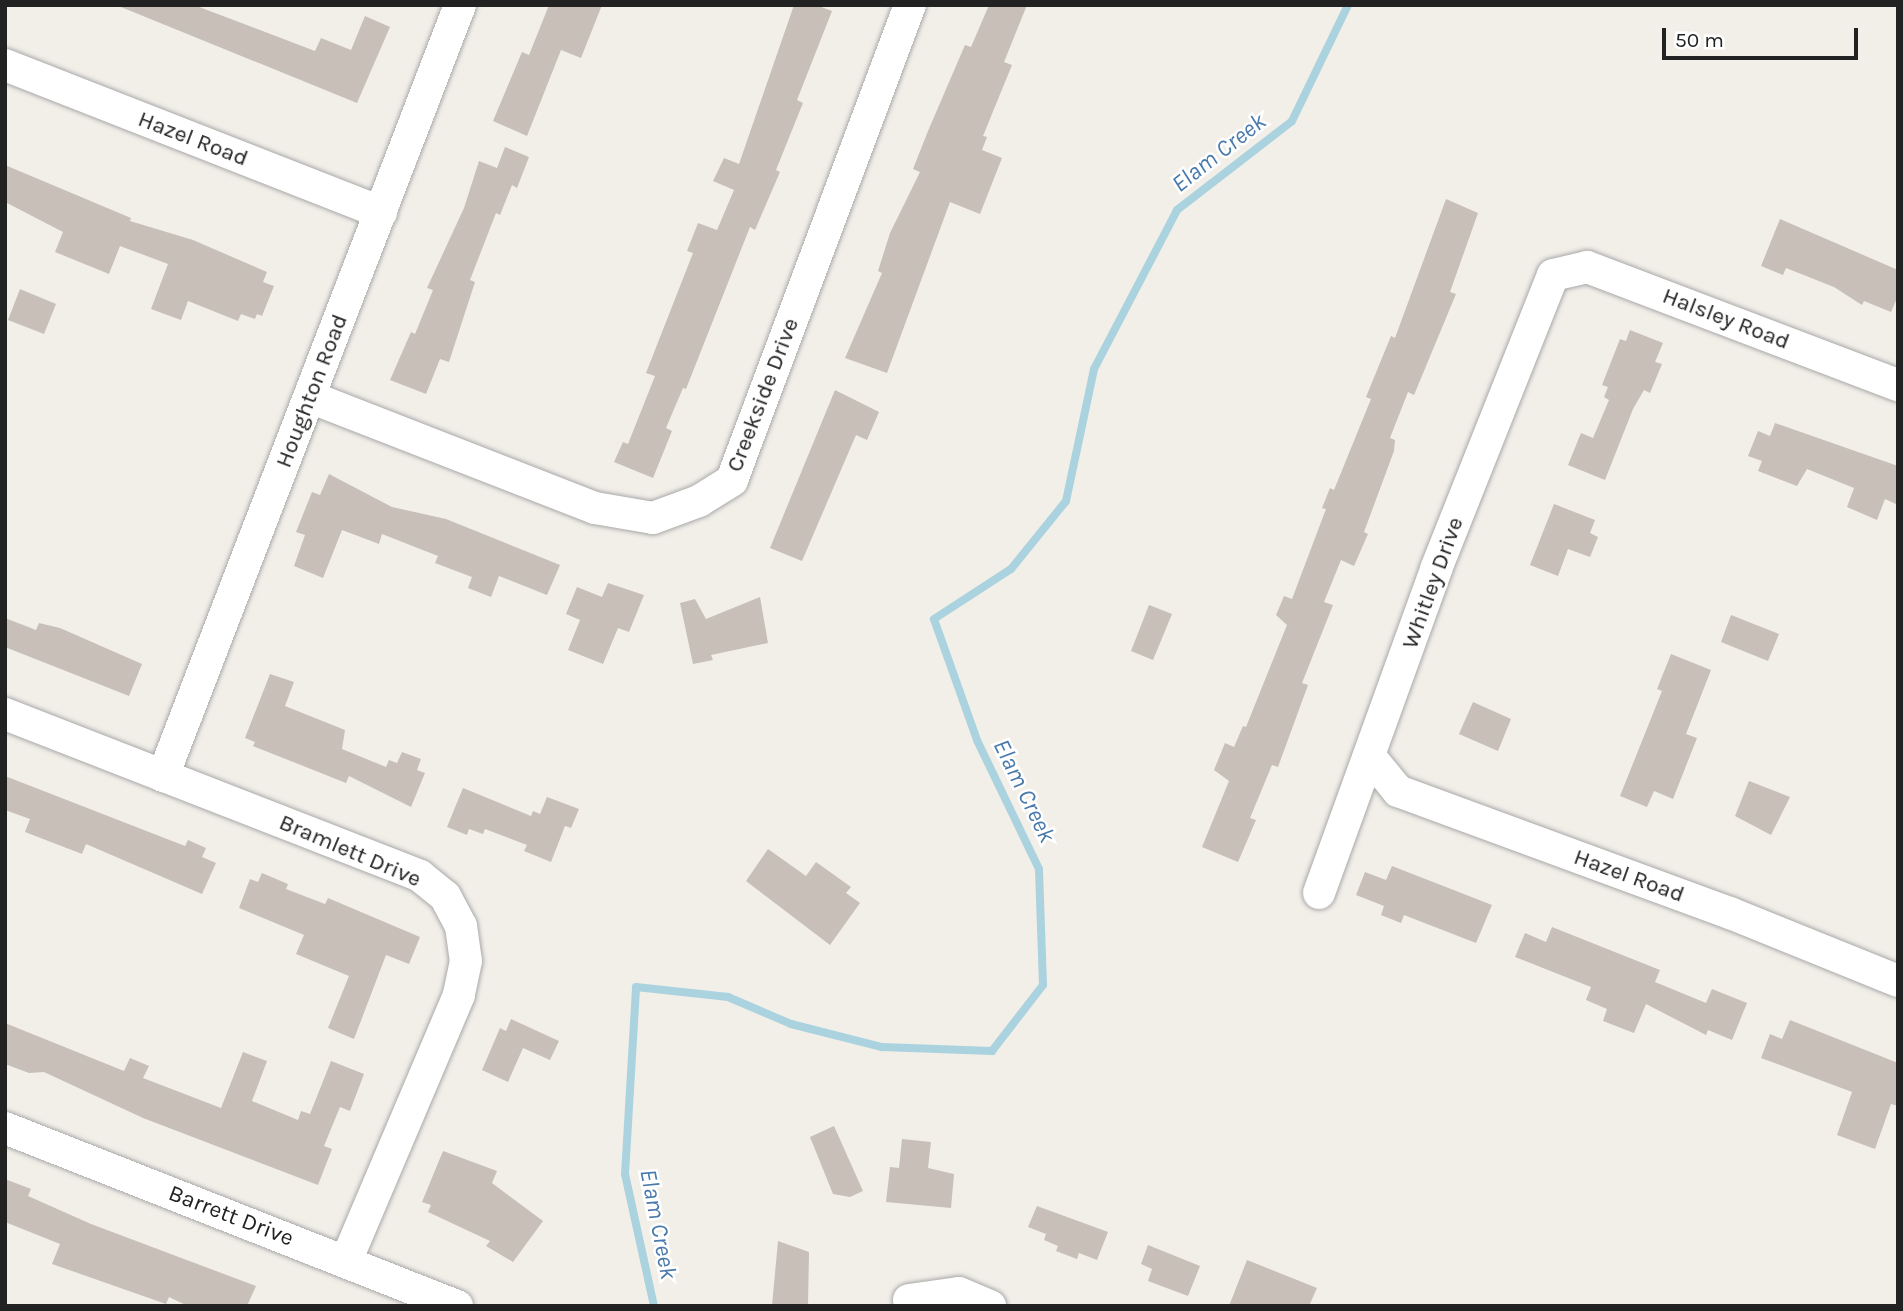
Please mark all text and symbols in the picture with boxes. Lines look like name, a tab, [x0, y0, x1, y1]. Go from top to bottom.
scale bar	[1665, 14, 1861, 58]
text: 50 m	[1675, 28, 1724, 52]
street label: Hazel Road	[134, 105, 252, 173]
water label: Elam Creek	[1166, 107, 1272, 199]
street label: Halsley Road	[1659, 282, 1793, 356]
street label: Houghton Road	[270, 310, 354, 472]
street label: Creekside Drive	[721, 314, 805, 476]
street label: Whitley Drive	[1396, 513, 1470, 653]
water label: Elam Creek	[987, 735, 1061, 847]
street label: Bramlett Drive	[275, 809, 425, 893]
street label: Hazel Road	[1570, 843, 1688, 909]
water label: Elam Creek	[633, 1167, 683, 1281]
street label: Barrett Drive	[164, 1179, 298, 1253]

